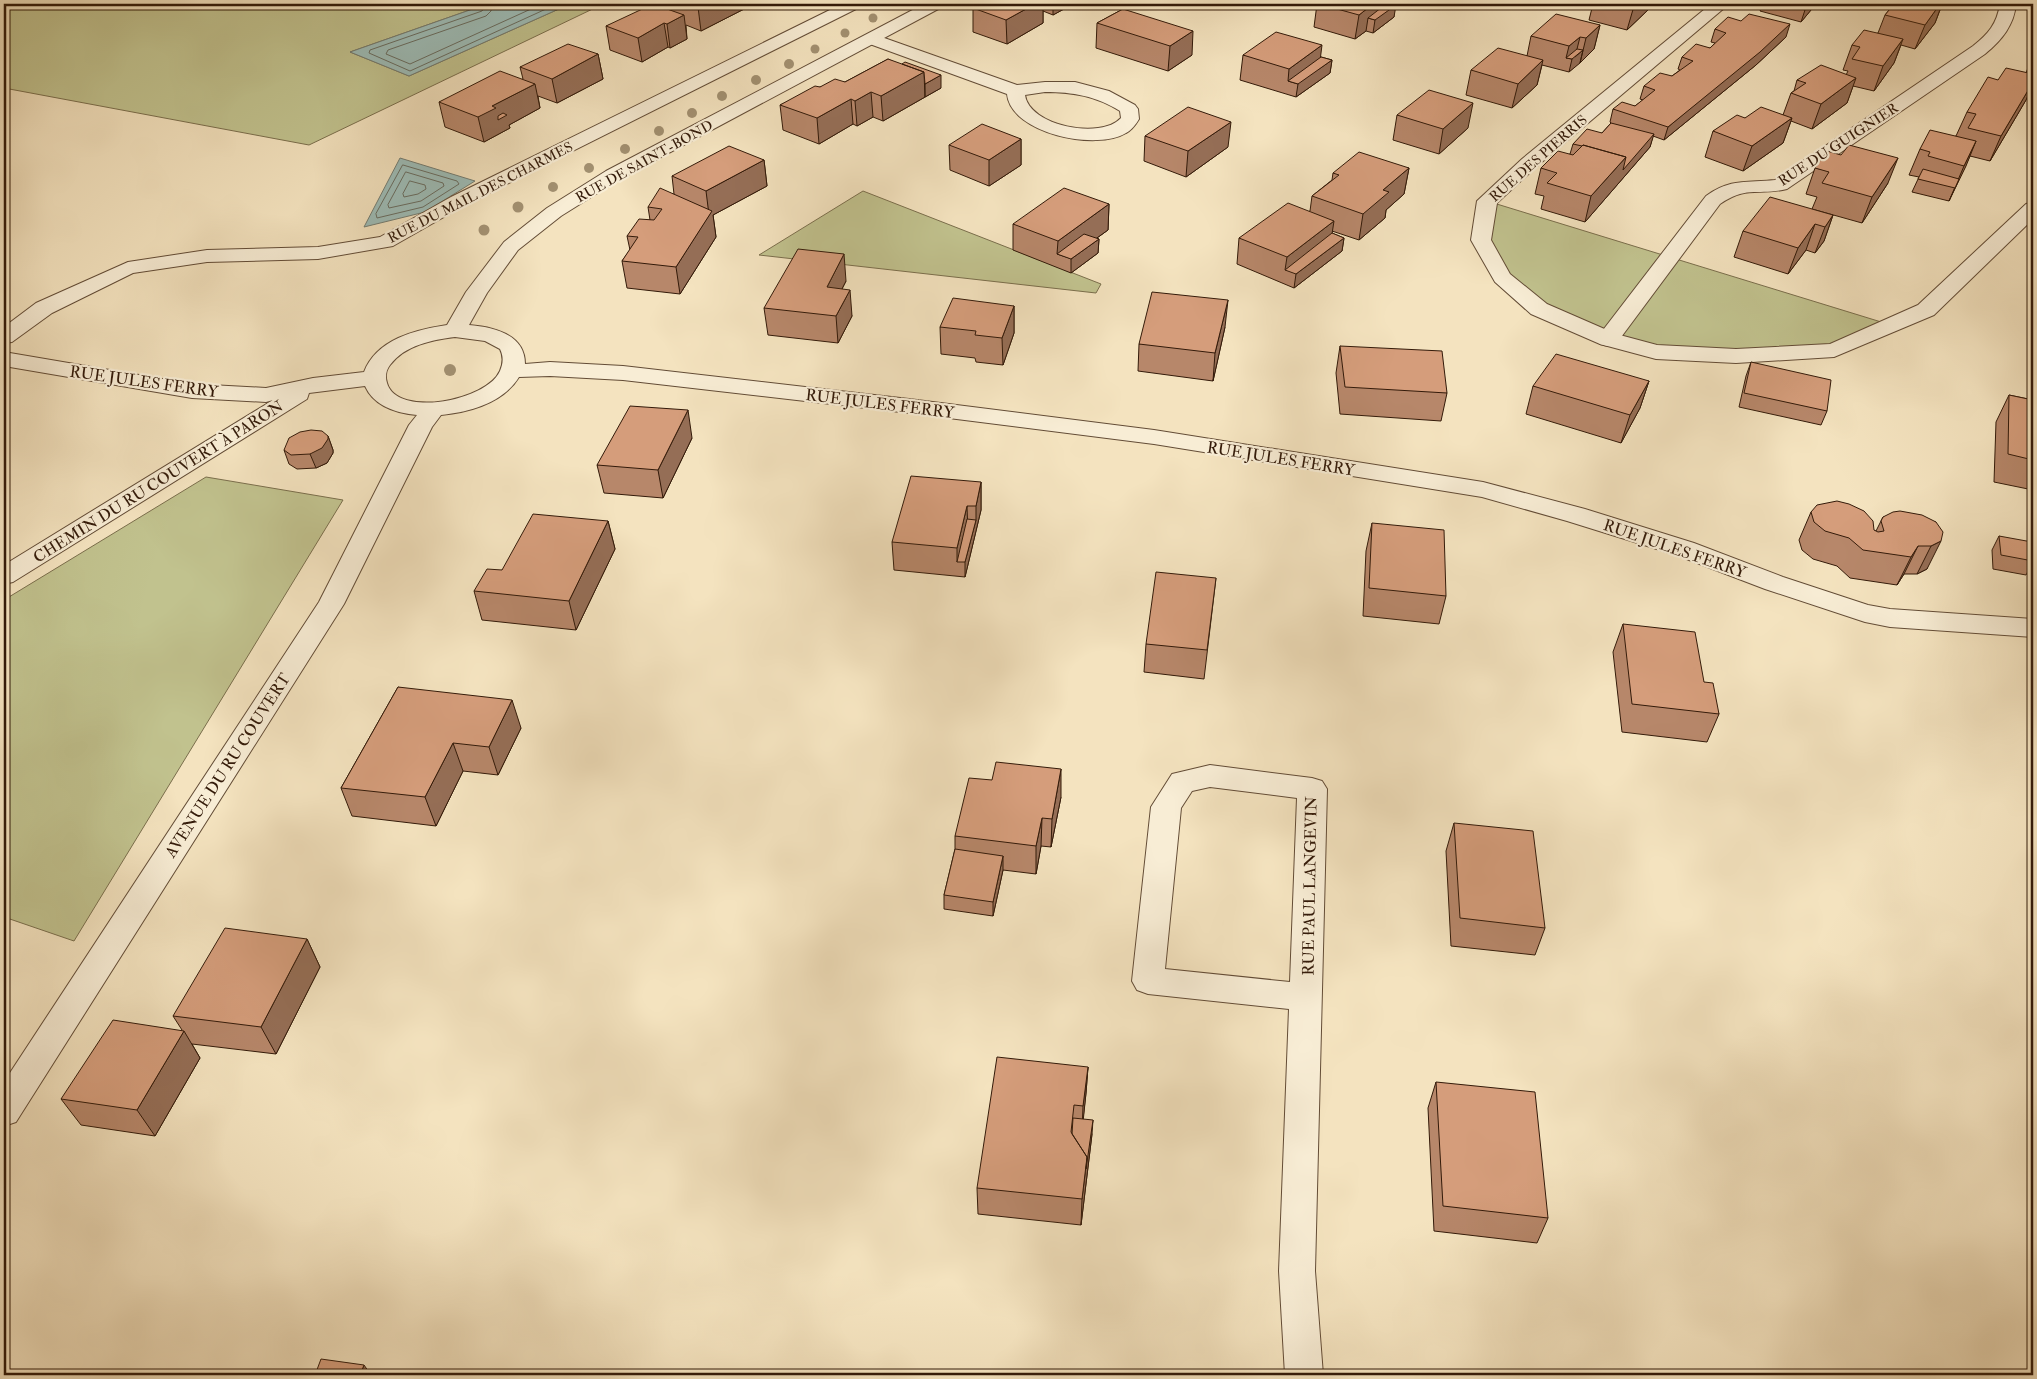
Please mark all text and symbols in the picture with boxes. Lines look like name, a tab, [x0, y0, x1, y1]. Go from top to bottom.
street label: RUE DU GUIGNIER	[1775, 99, 1902, 190]
street label: RUE DES PIERRIS	[1486, 111, 1591, 205]
street label: RUE DE SAINT-BOND	[573, 117, 716, 206]
street label: RUE DU MAIL DES CHARMES	[385, 138, 576, 247]
street label: RUE JULES FERRY	[68, 362, 220, 403]
street label: RUE JULES FERRY	[804, 385, 956, 424]
street label: CHEMIN DU RU COUVERT À PARON	[30, 396, 288, 568]
street label: RUE JULES FERRY	[1205, 437, 1357, 482]
street label: RUE JULES FERRY	[1600, 515, 1750, 584]
street label: AVENUE DU RU COUVERT	[160, 669, 295, 862]
street label: RUE PAUL LANGEVIN	[1298, 795, 1322, 976]

